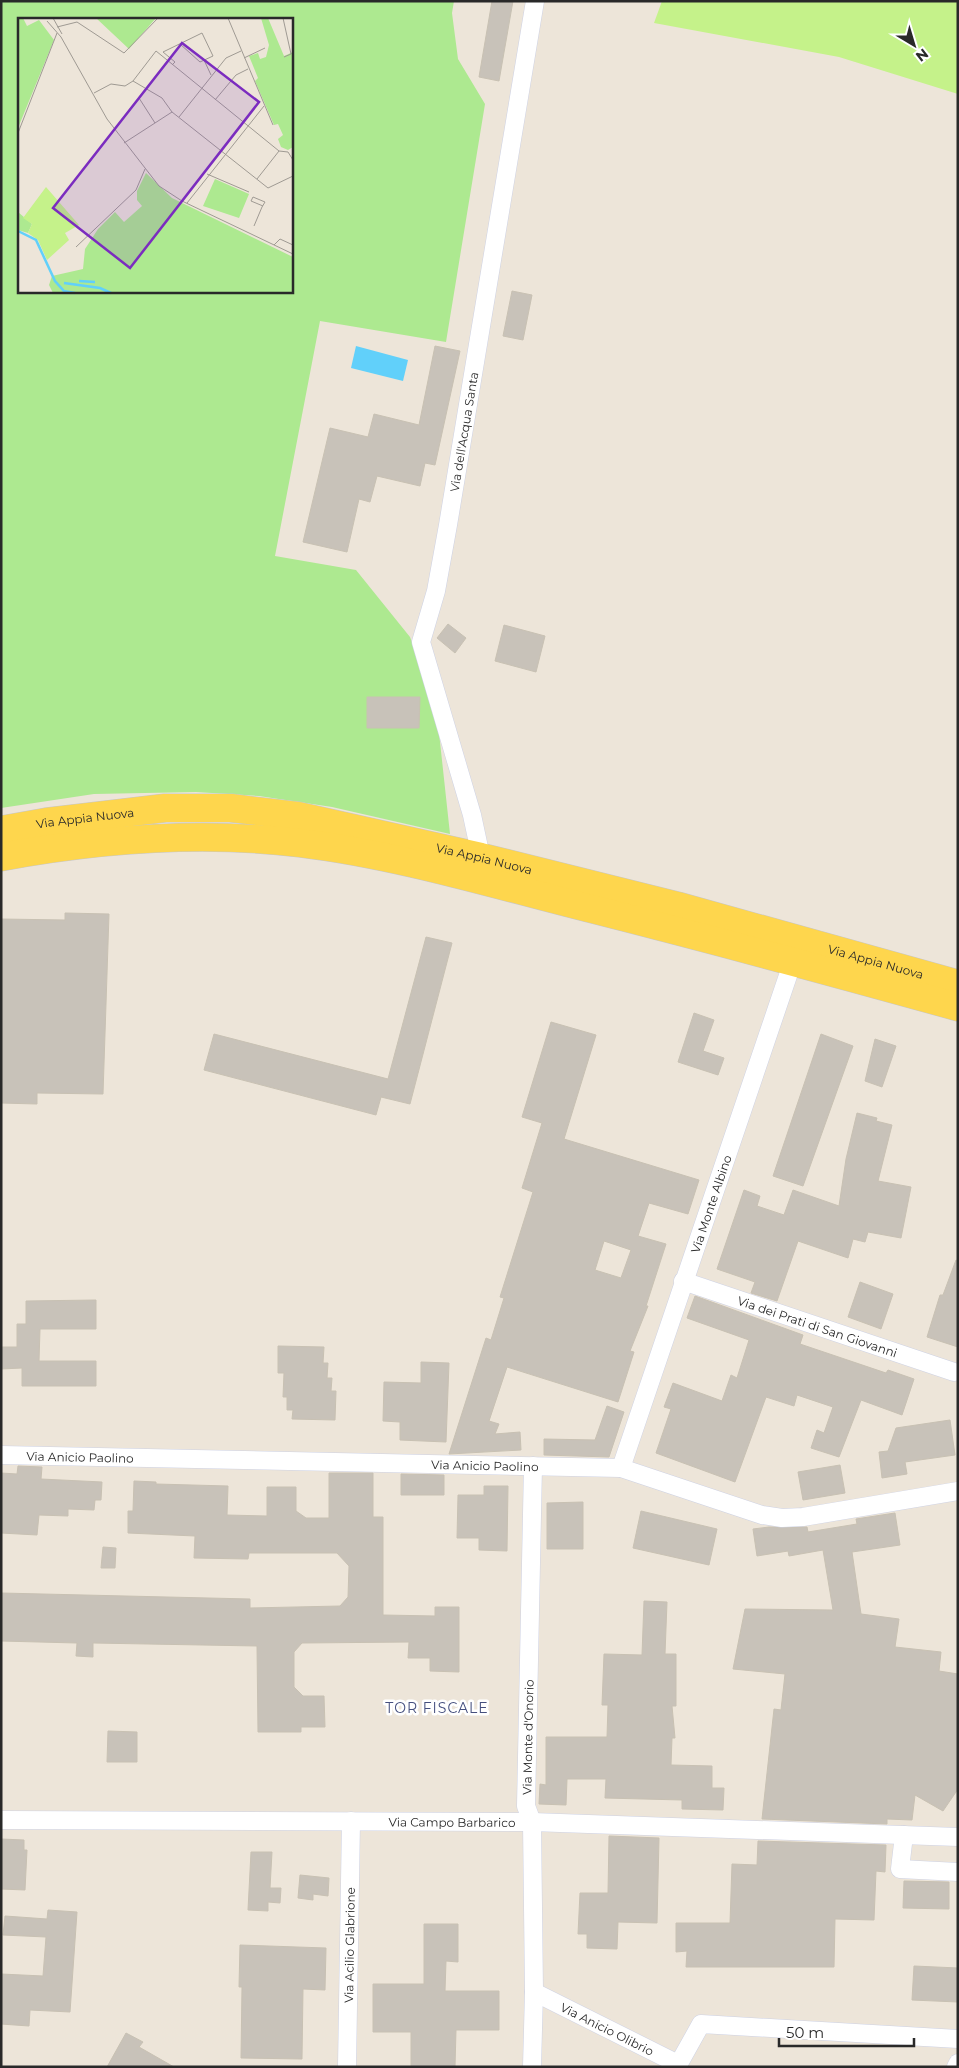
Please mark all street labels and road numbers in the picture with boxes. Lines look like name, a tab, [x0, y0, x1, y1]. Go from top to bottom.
street label: Via dell'Acqua Santa	[446, 371, 481, 493]
street label: Via Appia Nuova	[35, 804, 135, 831]
street label: Via Appia Nuova	[435, 840, 534, 877]
street label: Via Appia Nuova	[826, 941, 925, 982]
street label: Via Monte Albino	[687, 1153, 734, 1255]
street label: Via dei Prati di San Giovanni	[736, 1292, 899, 1360]
street label: Via Anicio Paolino	[26, 1448, 134, 1465]
street label: Via Anicio Paolino	[431, 1457, 539, 1474]
street label: Via Monte d'Onorio	[519, 1679, 536, 1795]
street label: Via Campo Barbarico	[388, 1814, 516, 1829]
street label: Via Acilio Glabrione	[341, 1887, 357, 2003]
street label: Via Anicio Olibrio	[558, 1999, 656, 2058]

